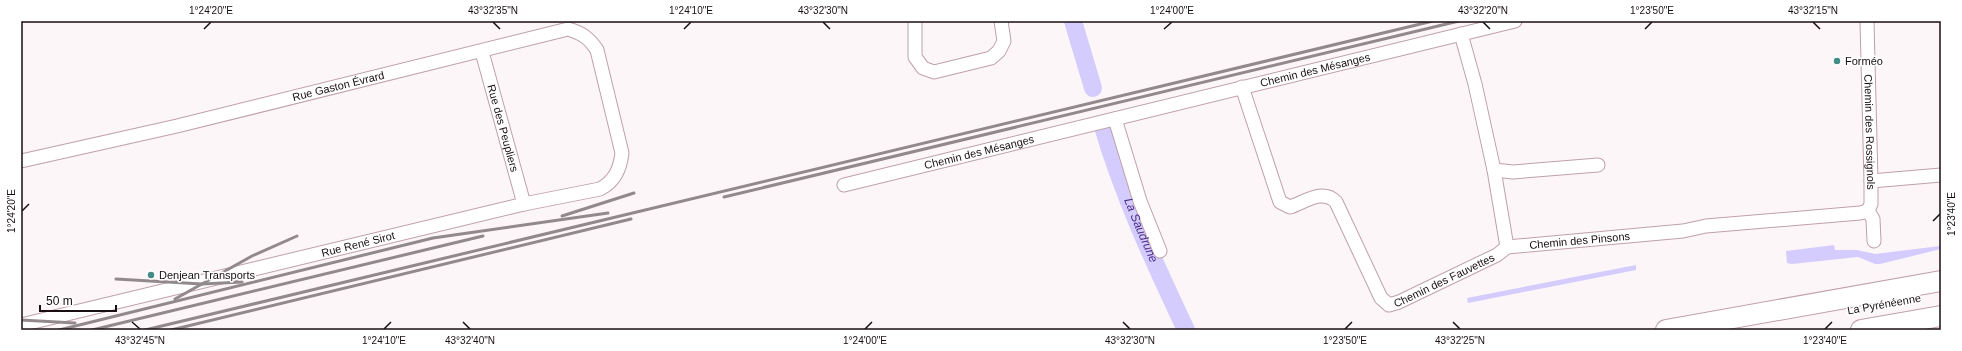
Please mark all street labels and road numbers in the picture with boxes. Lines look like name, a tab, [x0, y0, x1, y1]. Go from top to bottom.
street label: Chemin des Mésanges	[1259, 51, 1372, 89]
street label: Rue Gaston Évrard	[291, 69, 385, 103]
street label: Chemin des Rossignols	[1862, 74, 1877, 190]
street label: Rue des Peupliers	[485, 83, 521, 174]
street label: Chemin des Mésanges	[923, 133, 1036, 171]
street label: Rue René Sirot	[320, 229, 396, 259]
street label: Chemin des Pinsons	[1529, 230, 1631, 251]
street label: Chemin des Fauvettes	[1392, 251, 1497, 309]
street label: La Pyrénéenne	[1846, 292, 1922, 316]

